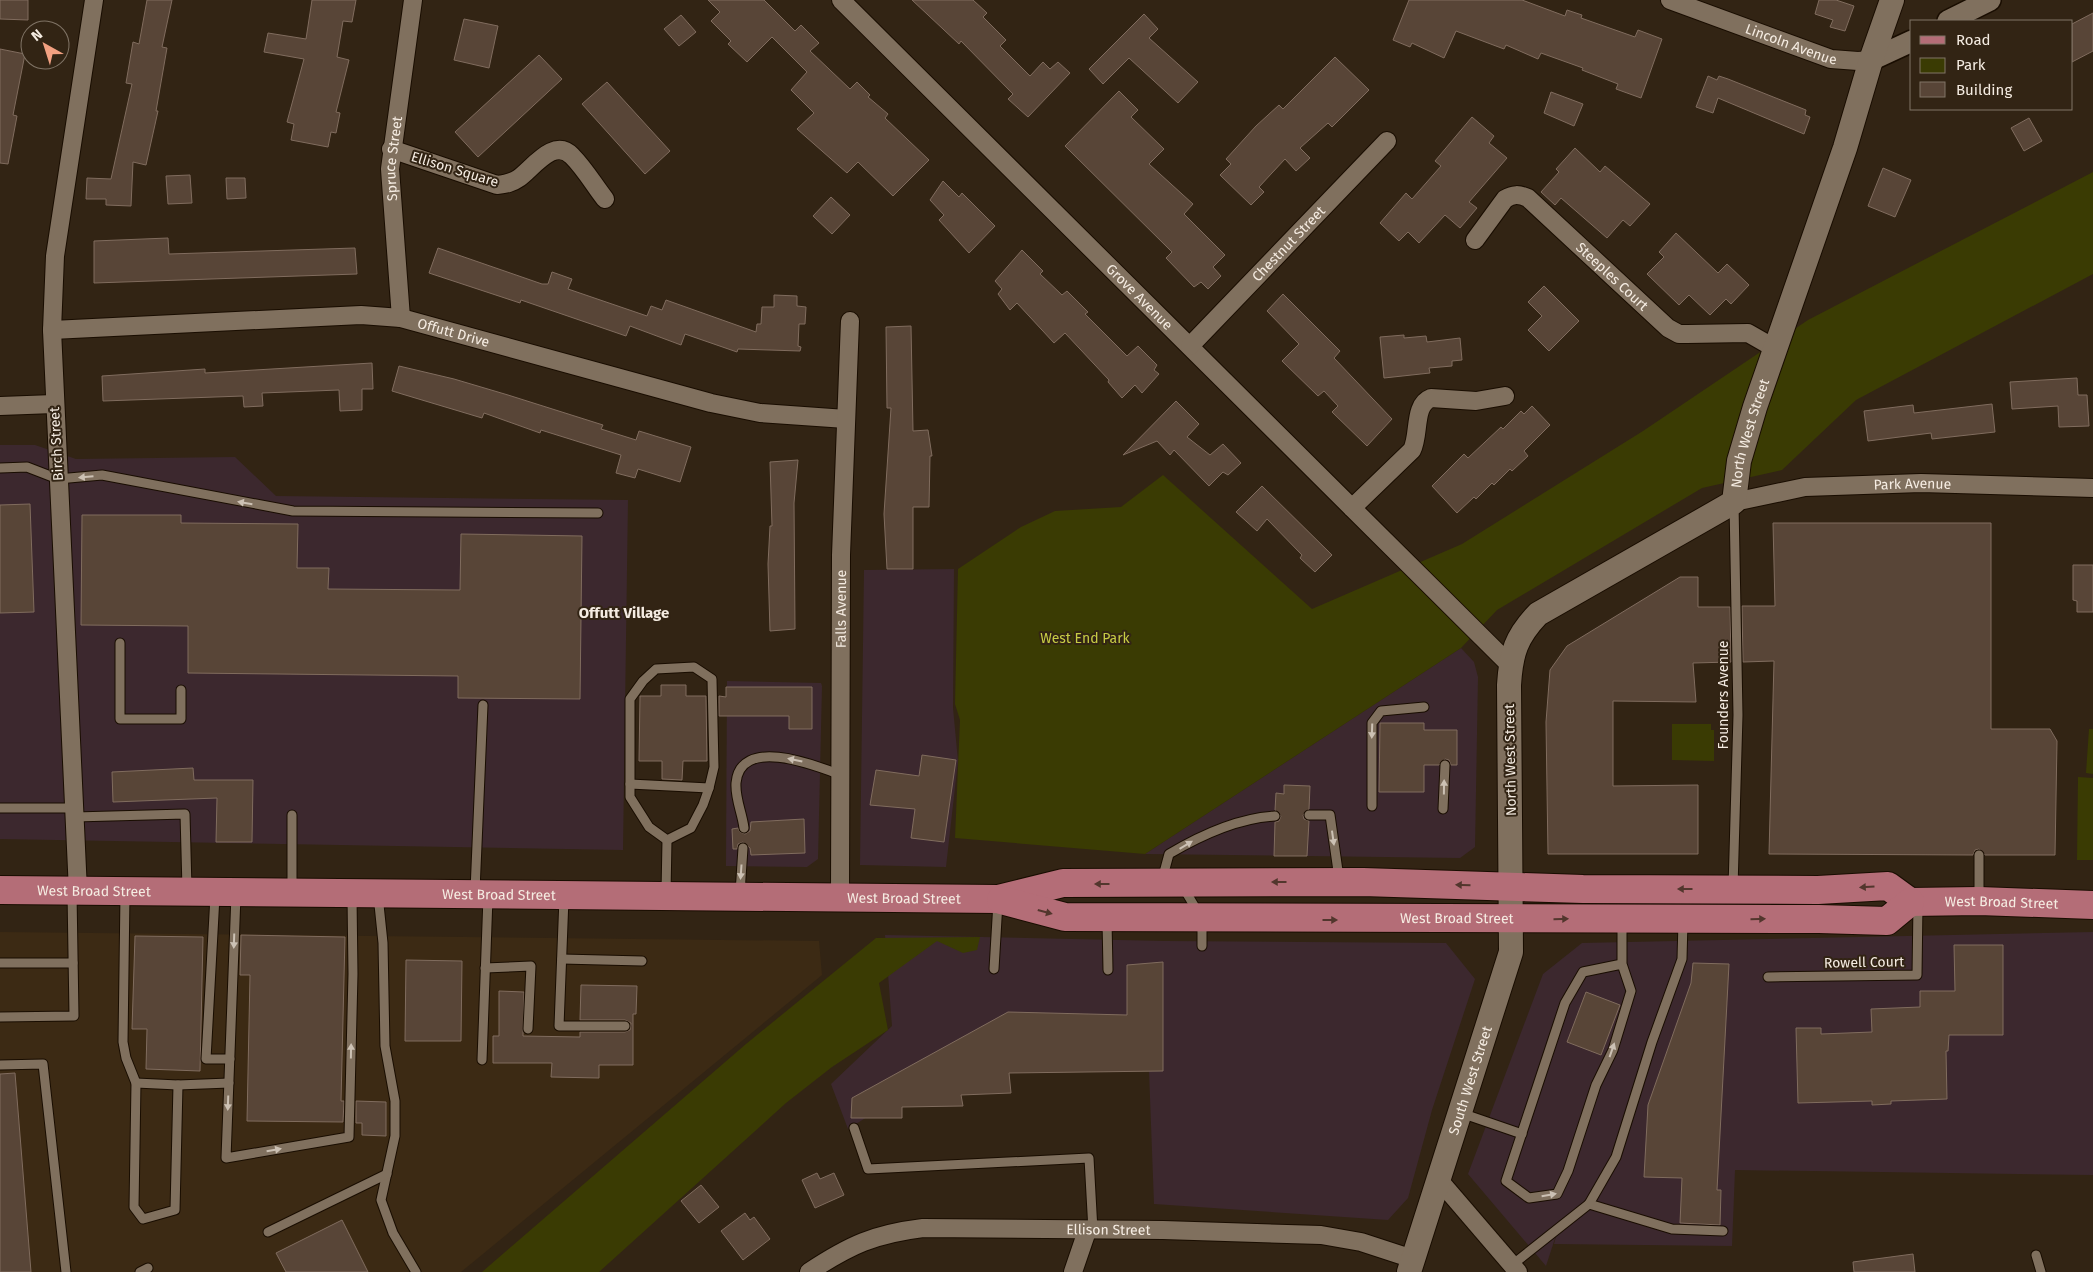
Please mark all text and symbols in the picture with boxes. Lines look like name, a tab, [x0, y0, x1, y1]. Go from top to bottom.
north arrow	[20, 20, 70, 70]
street label: Lincoln Avenue	[1743, 20, 1837, 68]
legend	[1910, 20, 2073, 110]
text: N	[28, 26, 46, 45]
text: Road	[1956, 31, 1991, 49]
text: Park	[1956, 56, 1986, 74]
text: Building	[1956, 81, 2012, 99]
street label: Spruce Street	[382, 114, 406, 202]
street label: Ellison Square	[409, 148, 501, 191]
street label: Chestnut Street	[1249, 202, 1330, 285]
street label: Steeples Court	[1572, 239, 1652, 315]
street label: Grove Avenue	[1102, 261, 1176, 334]
street label: Offutt Drive	[416, 315, 491, 351]
street label: North West Street	[1728, 376, 1773, 489]
street label: Birch Street	[46, 406, 67, 481]
one-way arrow	[77, 473, 93, 481]
street label: Park Avenue	[1873, 475, 1951, 494]
one-way arrow	[237, 498, 253, 506]
street label: Falls Avenue	[833, 570, 850, 648]
district label: Offutt Village	[579, 604, 669, 622]
park label: West End Park	[1040, 630, 1131, 647]
street label: Founders Avenue	[1715, 641, 1732, 749]
street label: North West Street	[1501, 703, 1520, 816]
one-way arrow	[1368, 723, 1376, 739]
one-way arrow	[786, 755, 802, 763]
one-way arrow	[1440, 779, 1448, 795]
one-way arrow	[1329, 831, 1337, 847]
one-way arrow	[1179, 840, 1192, 849]
one-way arrow	[737, 865, 745, 881]
one-way arrow	[1271, 878, 1287, 886]
one-way arrow	[1094, 880, 1110, 888]
one-way arrow	[1455, 880, 1471, 888]
street label: West Broad Street	[37, 882, 152, 900]
one-way arrow	[1859, 883, 1875, 891]
one-way arrow	[1676, 885, 1692, 893]
street label: West Broad Street	[442, 886, 557, 904]
street label: West Broad Street	[847, 890, 962, 908]
street label: West Broad Street	[1945, 893, 2060, 913]
one-way arrow	[1038, 908, 1053, 916]
street label: West Broad Street	[1400, 910, 1515, 927]
one-way arrow	[1750, 914, 1766, 922]
one-way arrow	[1553, 915, 1569, 923]
one-way arrow	[1323, 916, 1339, 924]
one-way arrow	[230, 933, 238, 949]
street label: Rowell Court	[1824, 953, 1905, 972]
street label: South West Street	[1445, 1023, 1496, 1137]
one-way arrow	[1609, 1042, 1617, 1057]
one-way arrow	[348, 1043, 356, 1059]
one-way arrow	[224, 1095, 232, 1111]
one-way arrow	[266, 1145, 282, 1153]
one-way arrow	[1542, 1190, 1558, 1198]
street label: Ellison Street	[1066, 1221, 1152, 1239]

